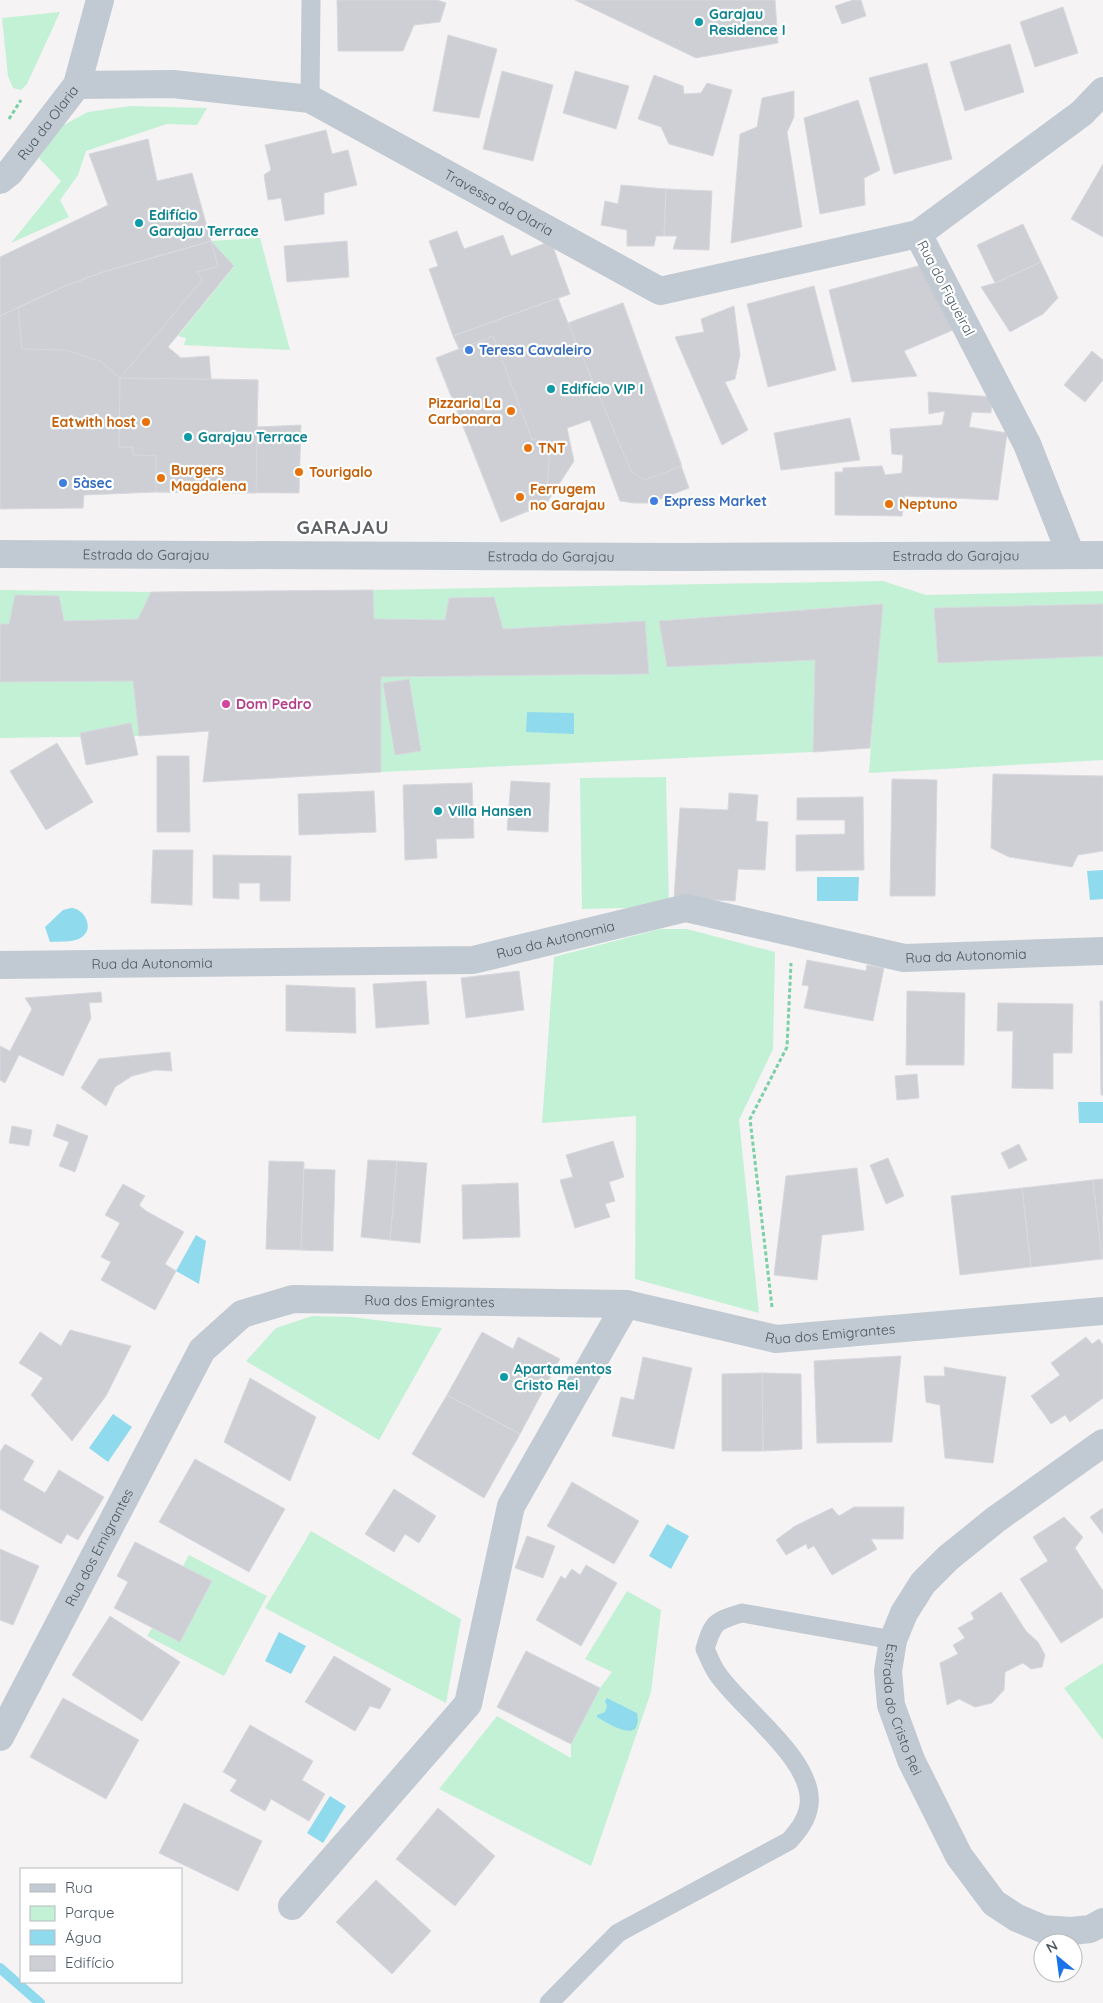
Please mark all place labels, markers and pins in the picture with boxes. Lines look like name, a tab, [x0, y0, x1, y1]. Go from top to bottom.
place label: Garajau Residence I	[709, 5, 786, 39]
marker: Garajau Residence I	[693, 16, 705, 28]
place label: Edifício Garajau Terrace	[149, 206, 259, 240]
marker: Edifício Garajau Terrace	[133, 217, 145, 229]
place label: Teresa Cavaleiro	[479, 341, 592, 359]
marker: Teresa Cavaleiro	[463, 344, 475, 356]
place label: Edifício VIP I	[561, 380, 643, 398]
marker: Edifício VIP I	[545, 383, 557, 395]
place label: Pizzaria La Carbonara	[428, 394, 501, 428]
marker: Pizzaria La Carbonara	[505, 405, 517, 417]
place label: Eatwith host	[52, 413, 136, 431]
marker: Eatwith host	[140, 416, 152, 428]
place label: Garajau Terrace	[198, 428, 308, 446]
marker: Garajau Terrace	[182, 431, 194, 443]
place label: TNT	[538, 439, 566, 457]
marker: TNT	[522, 442, 534, 454]
place label: Burgers Magdalena	[171, 461, 247, 495]
place label: Tourigalo	[309, 463, 373, 481]
marker: Tourigalo	[293, 466, 305, 478]
marker: Burgers Magdalena	[155, 472, 167, 484]
place label: 5àsec	[73, 474, 112, 492]
marker: 5àsec	[57, 477, 69, 489]
place label: Ferrugem no Garajau	[530, 480, 605, 514]
marker: Ferrugem no Garajau	[514, 491, 526, 503]
place label: Express Market	[664, 492, 767, 510]
marker: Express Market	[648, 495, 660, 507]
place label: Neptuno	[899, 495, 958, 513]
marker: Neptuno	[883, 498, 895, 510]
place label: Dom Pedro	[236, 695, 312, 713]
marker: Dom Pedro	[220, 698, 232, 710]
place label: Villa Hansen	[448, 802, 532, 820]
marker: Villa Hansen	[432, 805, 444, 817]
place label: Apartamentos Cristo Rei	[514, 1360, 612, 1394]
marker: Apartamentos Cristo Rei	[498, 1371, 510, 1383]

